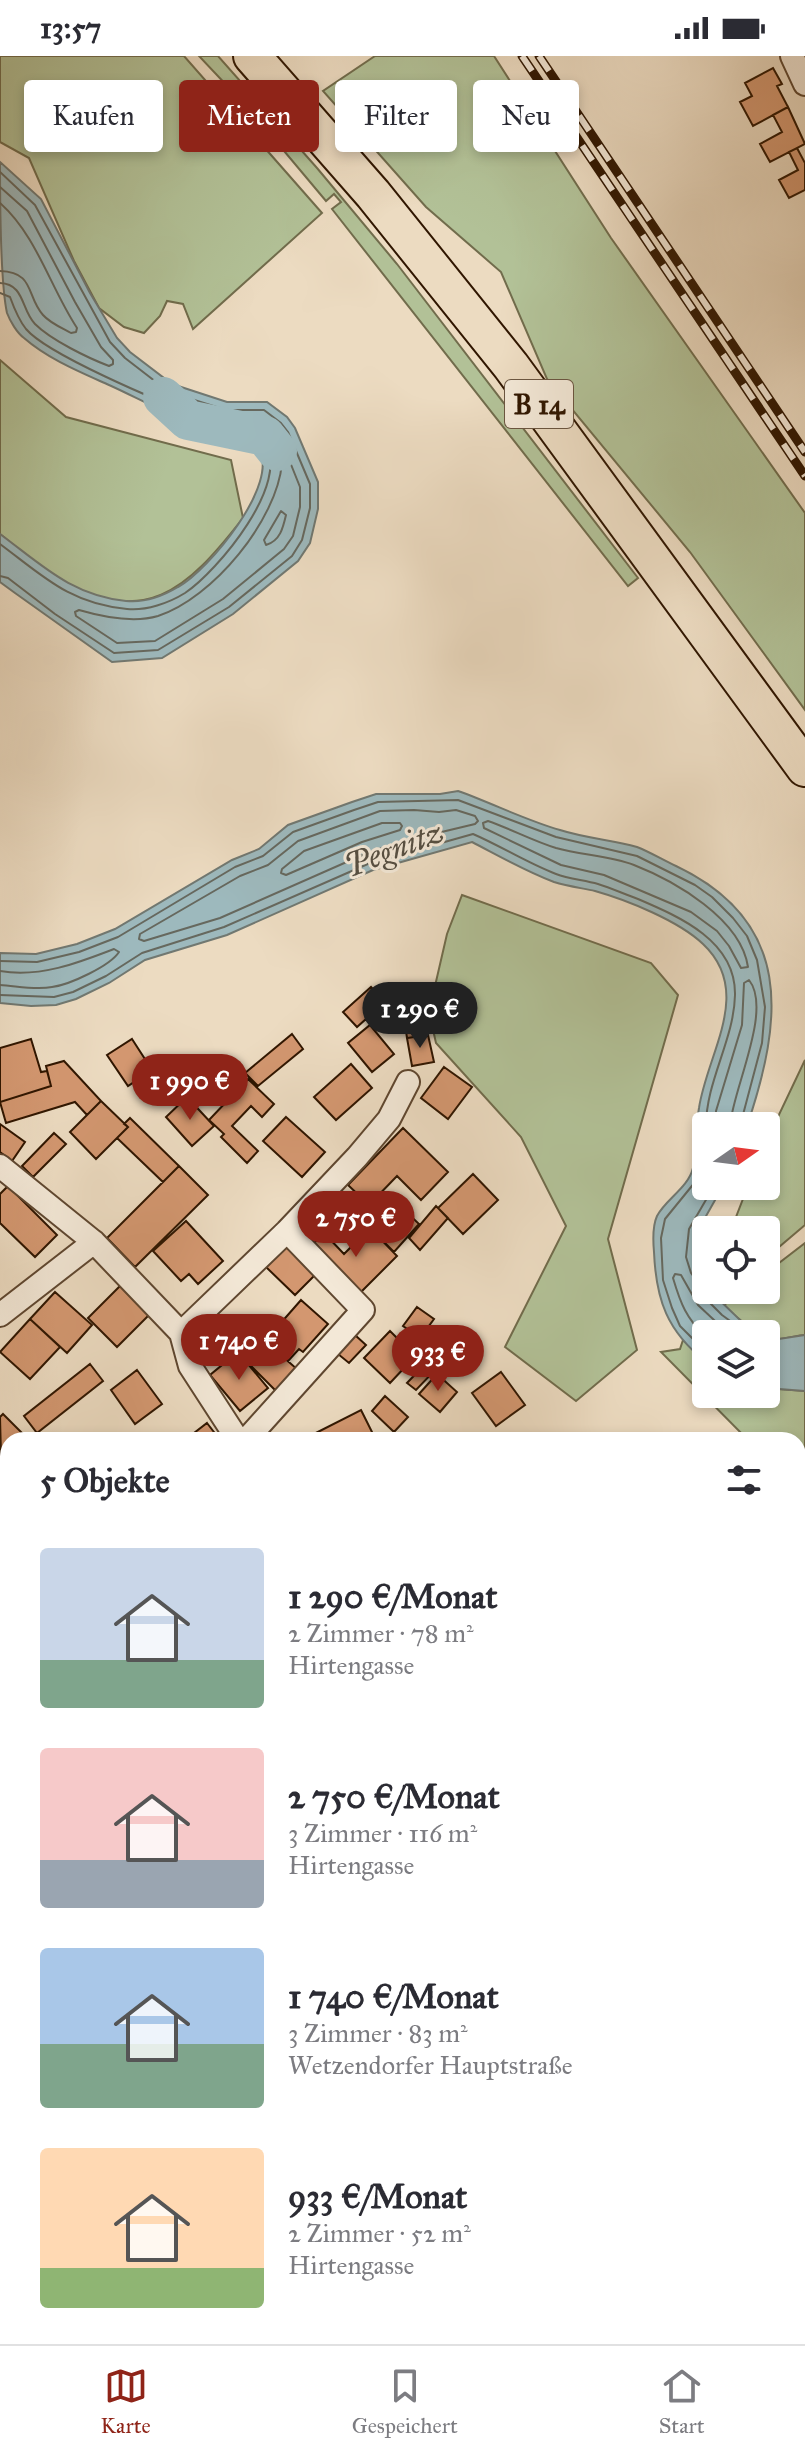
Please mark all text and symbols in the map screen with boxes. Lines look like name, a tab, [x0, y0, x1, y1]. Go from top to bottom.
text: 13:57	[40, 10, 101, 46]
chip: Kaufen	[24, 80, 163, 152]
chip: Mieten	[179, 80, 319, 152]
chip: Filter	[335, 80, 457, 152]
chip: Neu	[473, 80, 579, 152]
road number: B 14	[505, 380, 573, 428]
water label: Pegnitz	[339, 812, 449, 886]
pin: 1 290 €	[346, 982, 494, 1050]
text: 1 290 €	[380, 992, 460, 1024]
pin: 1 990 €	[116, 1054, 264, 1122]
text: 1 990 €	[150, 1064, 230, 1096]
north arrow	[692, 1112, 780, 1200]
map controls	[692, 1112, 780, 1408]
pin: 2 750 €	[282, 1191, 430, 1259]
text: 2 750 €	[316, 1201, 396, 1233]
button: locate	[692, 1216, 780, 1304]
pin: 1 740 €	[165, 1314, 313, 1382]
button: layers	[692, 1320, 780, 1408]
text: 1 740 €	[199, 1324, 279, 1356]
pin: 933 €	[382, 1325, 494, 1393]
text: 933 €	[410, 1335, 466, 1367]
icon: filters	[722, 1458, 766, 1502]
text: 5 Objekte	[40, 1460, 170, 1501]
text: 1 290 €/Monat	[288, 1576, 497, 1617]
icon: home	[104, 1580, 200, 1676]
text: 2 Zimmer · 78 m²	[288, 1617, 474, 1649]
text: Hirtengasse	[288, 1649, 414, 1681]
text: 2 750 €/Monat	[288, 1776, 500, 1817]
icon: home	[104, 1780, 200, 1876]
text: 3 Zimmer · 116 m²	[288, 1817, 477, 1849]
text: Hirtengasse	[288, 1849, 414, 1881]
text: 1 740 €/Monat	[288, 1976, 499, 2017]
icon: home	[104, 1980, 200, 2076]
text: 3 Zimmer · 83 m²	[288, 2017, 468, 2049]
text: Wetzendorfer Hauptstraße	[288, 2049, 573, 2081]
text: 933 €/Monat	[288, 2176, 467, 2217]
icon: home	[104, 2180, 200, 2276]
text: 2 Zimmer · 52 m²	[288, 2217, 471, 2249]
text: Hirtengasse	[288, 2249, 414, 2281]
tab: Karte	[101, 2364, 151, 2439]
tab: Gespeichert	[352, 2364, 458, 2439]
tab: Start	[659, 2364, 704, 2439]

